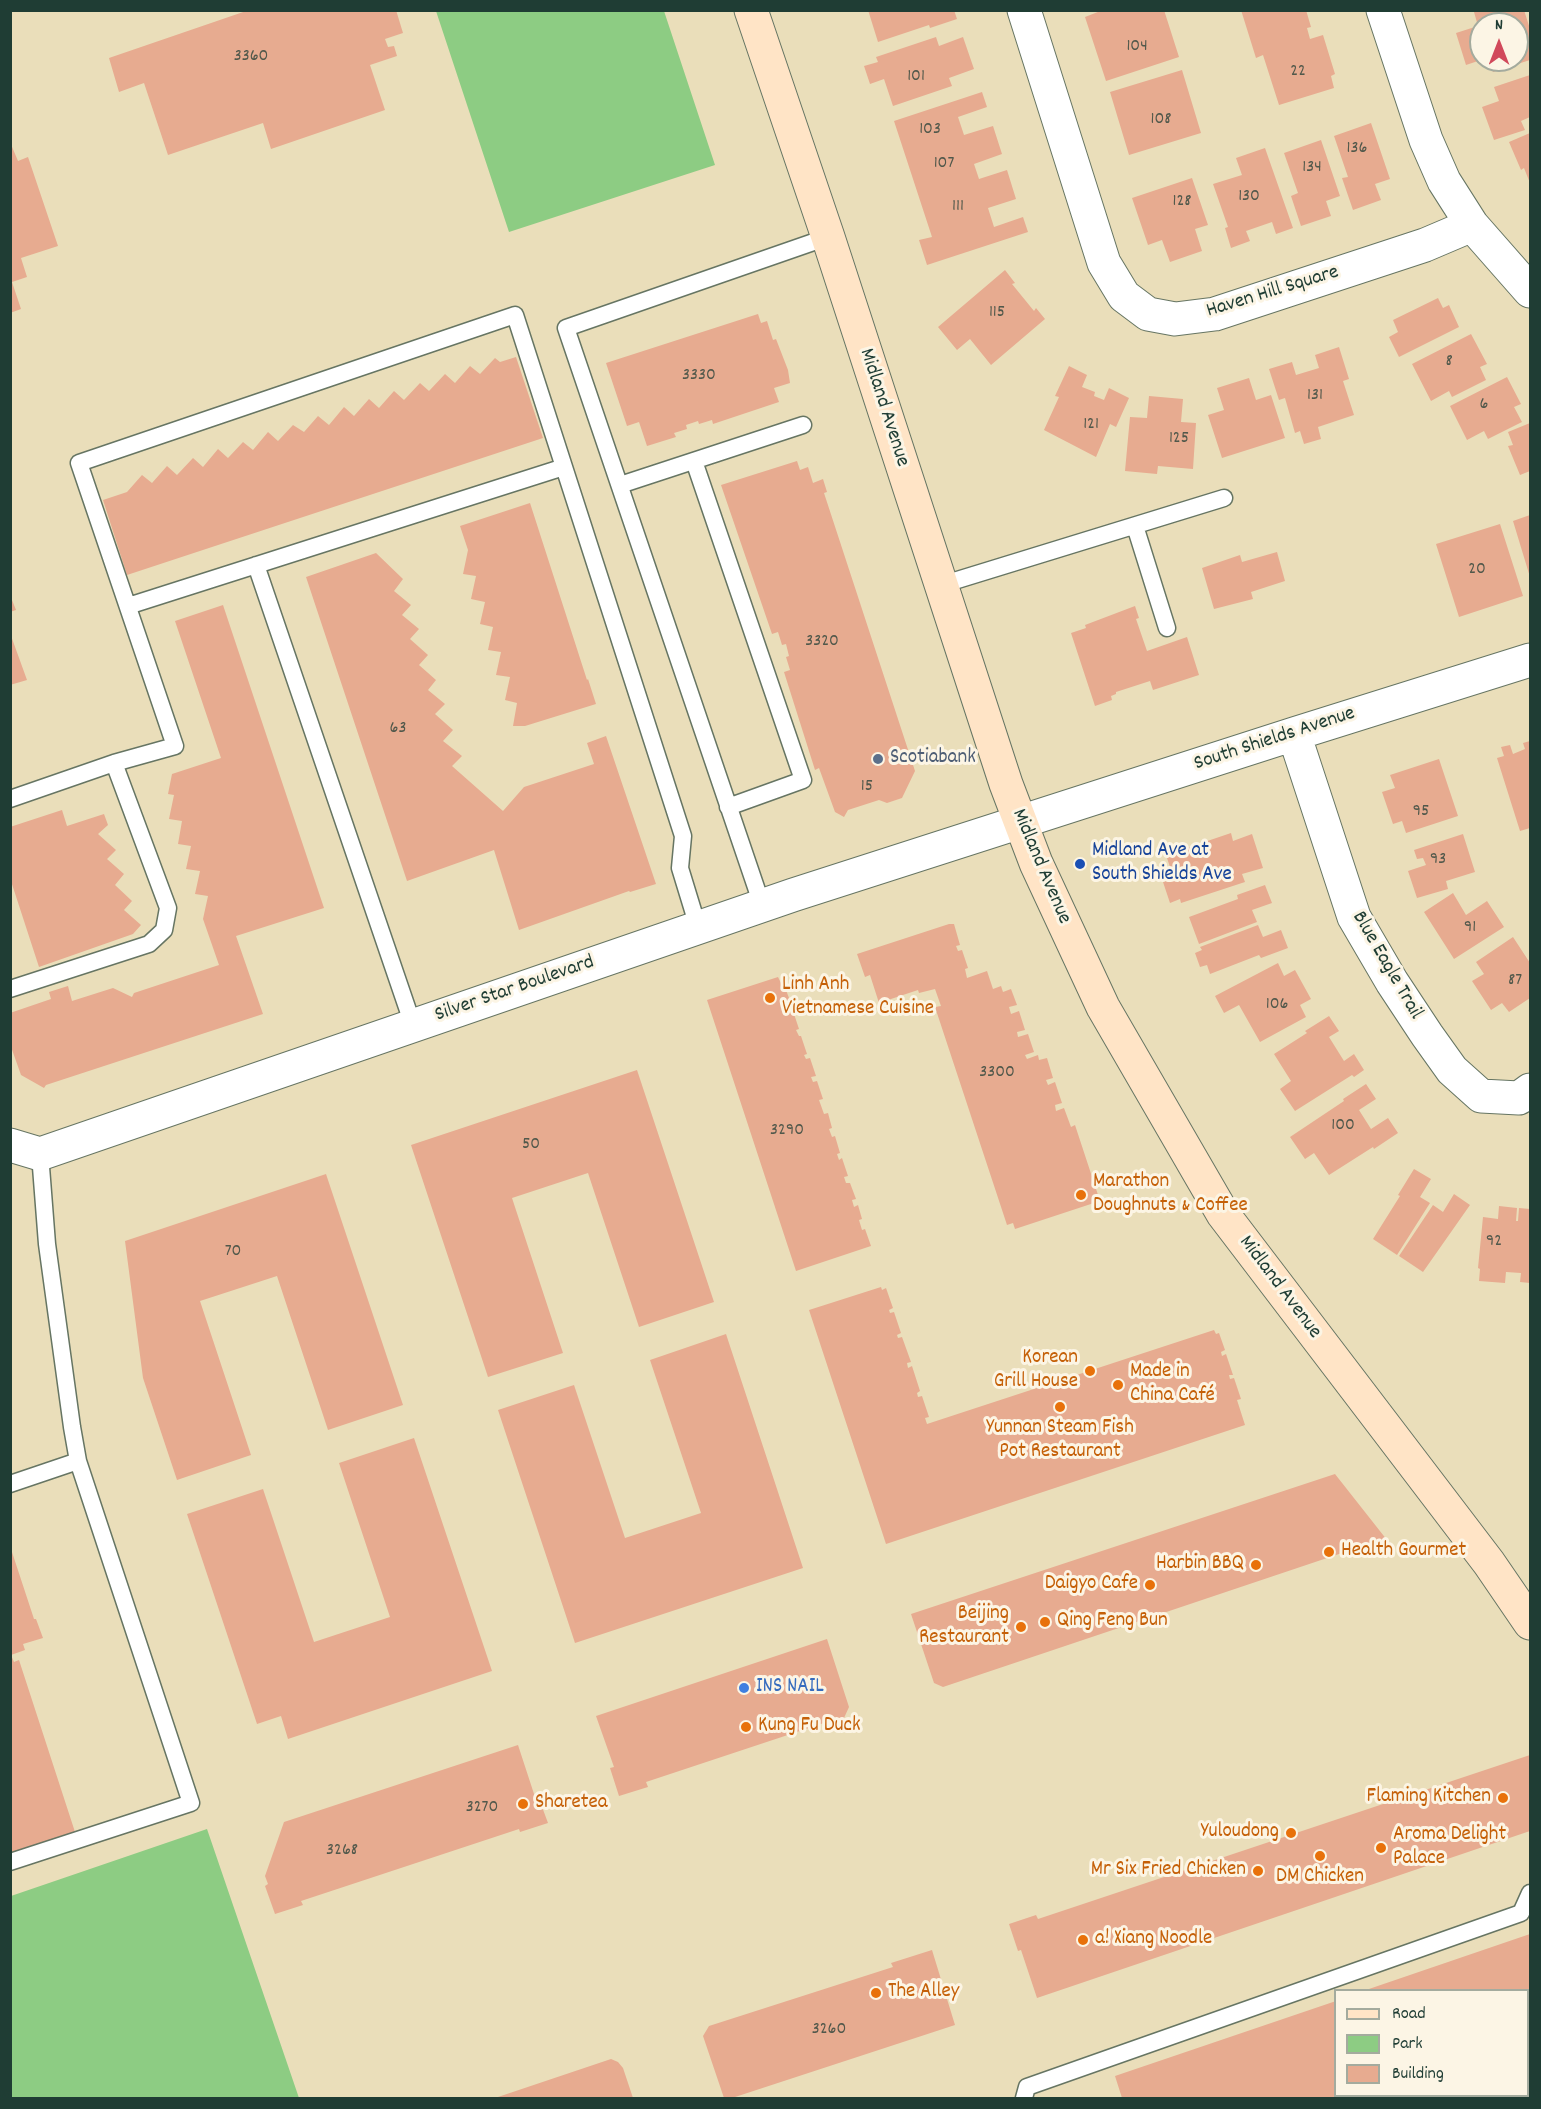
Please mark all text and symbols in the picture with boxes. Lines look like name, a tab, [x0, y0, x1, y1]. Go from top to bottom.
north arrow	[1469, 12, 1529, 72]
text: N	[1495, 14, 1503, 37]
house number: 104	[1126, 37, 1148, 59]
house number: 3360	[234, 47, 268, 69]
house number: 22	[1290, 62, 1306, 84]
house number: 101	[907, 67, 925, 89]
house number: 108	[1151, 110, 1171, 132]
house number: 103	[919, 120, 941, 142]
house number: 136	[1347, 139, 1367, 161]
house number: 107	[934, 154, 954, 176]
house number: 134	[1302, 158, 1322, 180]
house number: 130	[1238, 187, 1260, 209]
house number: 128	[1172, 192, 1192, 214]
house number: 111	[952, 197, 964, 219]
street label: Haven Hill Square	[1204, 261, 1342, 325]
house number: 115	[989, 303, 1005, 325]
street label: Midland Avenue	[852, 346, 914, 470]
house number: 8	[1445, 352, 1453, 374]
house number: 3330	[682, 366, 716, 388]
house number: 131	[1307, 386, 1323, 408]
house number: 6	[1480, 395, 1488, 417]
house number: 121	[1083, 415, 1099, 437]
house number: 125	[1169, 429, 1189, 451]
house number: 20	[1468, 560, 1486, 582]
house number: 3320	[805, 632, 839, 654]
street label: South Shields Avenue	[1191, 702, 1359, 778]
house number: 63	[390, 719, 406, 741]
place label: Scotiabank	[890, 746, 976, 772]
marker: Scotiabank	[871, 752, 885, 766]
house number: 15	[861, 777, 873, 799]
house number: 95	[1413, 802, 1429, 824]
street label: Midland Avenue	[1004, 806, 1076, 928]
place label: Midland Ave at South Shields Ave	[1092, 839, 1232, 889]
house number: 93	[1430, 850, 1446, 872]
marker: Midland Ave at South Shields Ave	[1073, 857, 1087, 871]
street label: Blue Eagle Trail	[1345, 907, 1427, 1025]
house number: 91	[1464, 918, 1476, 940]
street label: Silver Star Boulevard	[432, 951, 598, 1029]
house number: 87	[1508, 971, 1522, 993]
place label: Linh Anh Vietnamese Cuisine	[782, 973, 934, 1023]
marker: Linh Anh Vietnamese Cuisine	[763, 991, 777, 1005]
house number: 106	[1266, 995, 1288, 1017]
house number: 3300	[979, 1063, 1015, 1085]
house number: 100	[1331, 1116, 1355, 1138]
house number: 3290	[770, 1121, 804, 1143]
house number: 50	[522, 1135, 540, 1157]
place label: Marathon Doughnuts & Coffee	[1093, 1170, 1248, 1220]
marker: Marathon Doughnuts & Coffee	[1074, 1188, 1088, 1202]
street label: Midland Avenue	[1232, 1231, 1326, 1345]
house number: 92	[1486, 1232, 1502, 1254]
house number: 70	[225, 1242, 241, 1264]
place label: Korean Grill House	[994, 1346, 1078, 1396]
place label: Made in China Café	[1130, 1360, 1215, 1410]
marker: Korean Grill House	[1083, 1364, 1097, 1378]
marker: Made in China Café	[1111, 1378, 1125, 1392]
marker: Yunnan Steam Fish Pot Restaurant	[1053, 1400, 1067, 1414]
place label: Yunnan Steam Fish Pot Restaurant	[986, 1416, 1134, 1466]
place label: Health Gourmet	[1341, 1539, 1466, 1565]
marker: Health Gourmet	[1322, 1545, 1336, 1559]
place label: Harbin BBQ	[1156, 1552, 1244, 1578]
marker: Harbin BBQ	[1249, 1558, 1263, 1572]
place label: Daigyo Cafe	[1045, 1572, 1138, 1598]
marker: Daigyo Cafe	[1143, 1578, 1157, 1592]
place label: Beijing Restaurant	[919, 1602, 1009, 1652]
place label: Qing Feng Bun	[1057, 1609, 1168, 1635]
marker: Qing Feng Bun	[1038, 1615, 1052, 1629]
marker: Beijing Restaurant	[1014, 1620, 1028, 1634]
place label: INS NAIL	[756, 1675, 824, 1701]
marker: INS NAIL	[737, 1681, 751, 1695]
place label: Kung Fu Duck	[758, 1714, 861, 1740]
marker: Kung Fu Duck	[739, 1720, 753, 1734]
place label: Flaming Kitchen	[1367, 1785, 1491, 1811]
place label: Sharetea	[535, 1791, 608, 1817]
marker: Flaming Kitchen	[1496, 1791, 1510, 1805]
marker: Sharetea	[516, 1797, 530, 1811]
house number: 3270	[466, 1798, 498, 1820]
place label: Yuloudong	[1201, 1820, 1279, 1846]
place label: Aroma Delight Palace	[1393, 1823, 1506, 1873]
marker: Yuloudong	[1284, 1826, 1298, 1840]
house number: 3268	[326, 1841, 358, 1863]
marker: Aroma Delight Palace	[1374, 1841, 1388, 1855]
marker: DM Chicken	[1313, 1849, 1327, 1863]
place label: Mr Six Fried Chicken	[1091, 1858, 1246, 1884]
marker: Mr Six Fried Chicken	[1251, 1864, 1265, 1878]
place label: DM Chicken	[1276, 1865, 1364, 1891]
place label: a! Xiang Noodle	[1095, 1927, 1212, 1953]
marker: a! Xiang Noodle	[1076, 1933, 1090, 1947]
place label: The Alley	[888, 1980, 959, 2006]
marker: The Alley	[869, 1986, 883, 2000]
legend	[1334, 1989, 1529, 2097]
text: Road	[1392, 2002, 1426, 2027]
house number: 3260	[812, 2020, 846, 2042]
text: Park	[1392, 2032, 1423, 2057]
text: Building	[1392, 2062, 1444, 2087]

